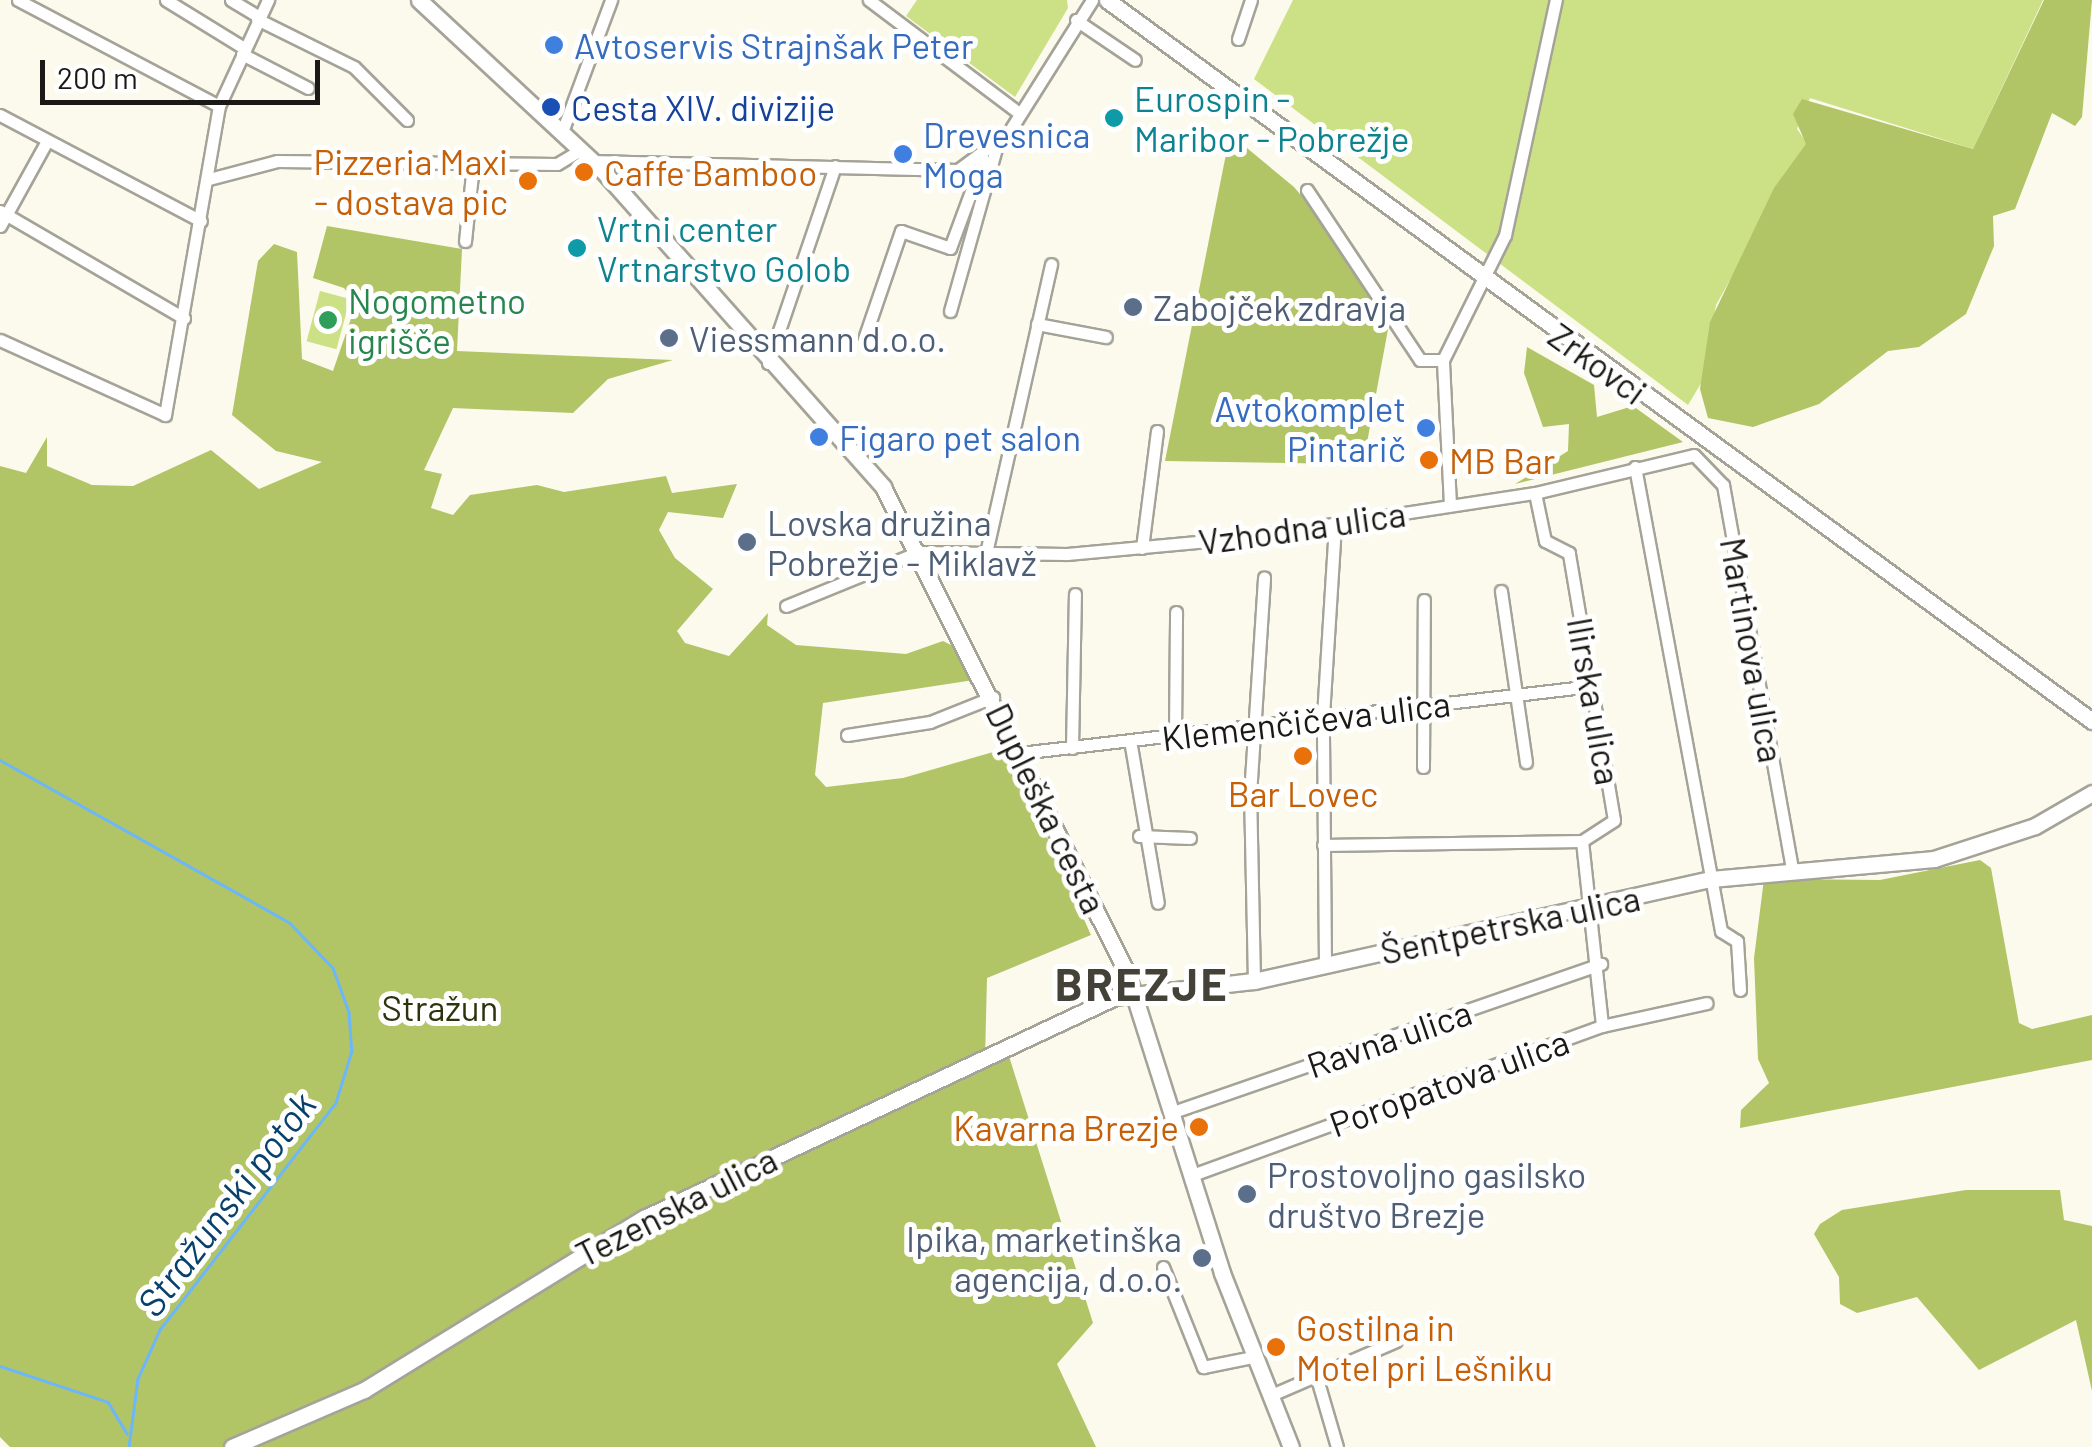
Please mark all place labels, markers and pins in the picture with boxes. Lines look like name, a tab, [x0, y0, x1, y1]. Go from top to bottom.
place label: Avtoservis Strajnšak Peter	[574, 24, 973, 66]
marker: Avtoservis Strajnšak Peter	[543, 34, 565, 56]
place label: Eurospin - Maribor - Pobrežje	[1134, 77, 1409, 159]
place label: Cesta XIV. divizije	[571, 86, 835, 128]
marker: Cesta XIV. divizije	[540, 96, 562, 118]
marker: Eurospin - Maribor - Pobrežje	[1103, 107, 1125, 129]
place label: Drevesnica Moga	[923, 113, 1090, 195]
place label: Pizzeria Maxi - dostava pic	[313, 140, 508, 222]
marker: Drevesnica Moga	[892, 143, 914, 165]
place label: Caffe Bamboo	[604, 151, 817, 193]
marker: Caffe Bamboo	[573, 161, 595, 183]
marker: Pizzeria Maxi - dostava pic	[517, 170, 539, 192]
place label: Vrtni center Vrtnarstvo Golob	[597, 207, 851, 289]
marker: Vrtni center Vrtnarstvo Golob	[566, 237, 588, 259]
place label: Nogometno igrišče	[348, 279, 526, 361]
place label: Zabojček zdravja	[1153, 286, 1406, 328]
marker: Zabojček zdravja	[1122, 296, 1144, 318]
marker: Nogometno igrišče	[317, 309, 339, 331]
place label: Viessmann d.o.o.	[689, 317, 946, 359]
marker: Viessmann d.o.o.	[658, 327, 680, 349]
place label: Avtokomplet Pintarič	[1214, 387, 1406, 469]
place label: Figaro pet salon	[839, 416, 1081, 458]
marker: Avtokomplet Pintarič	[1415, 417, 1437, 439]
marker: Figaro pet salon	[808, 426, 830, 448]
place label: MB Bar	[1449, 439, 1555, 481]
marker: MB Bar	[1418, 449, 1440, 471]
place label: Lovska družina Pobrežje - Miklavž	[767, 501, 1036, 583]
marker: Lovska družina Pobrežje - Miklavž	[736, 531, 758, 553]
marker: Bar Lovec	[1292, 745, 1314, 767]
place label: Bar Lovec	[1228, 772, 1378, 814]
place label: Kavarna Brezje	[953, 1106, 1179, 1148]
marker: Kavarna Brezje	[1188, 1116, 1210, 1138]
place label: Prostovoljno gasilsko društvo Brezje	[1267, 1153, 1586, 1235]
marker: Prostovoljno gasilsko društvo Brezje	[1236, 1183, 1258, 1205]
place label: Ipika, marketinška agencija, d.o.o.	[906, 1217, 1182, 1299]
marker: Ipika, marketinška agencija, d.o.o.	[1191, 1247, 1213, 1269]
place label: Gostilna in Motel pri Lešniku	[1296, 1306, 1553, 1388]
marker: Gostilna in Motel pri Lešniku	[1265, 1336, 1287, 1358]

